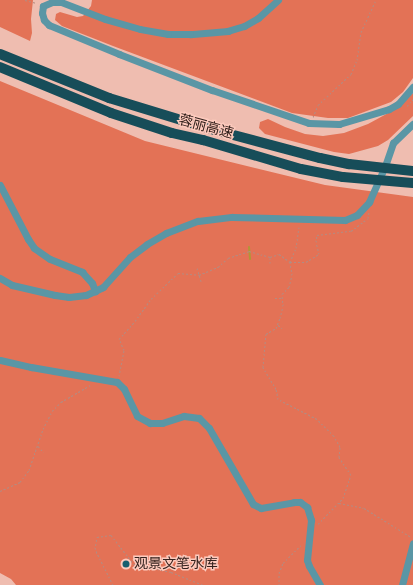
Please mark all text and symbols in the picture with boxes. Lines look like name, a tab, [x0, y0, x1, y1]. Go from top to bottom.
street label: 蓉丽高速	[177, 112, 235, 142]
place label: 观景文笔水库	[134, 556, 218, 572]
marker: 观景文笔水库	[121, 559, 131, 569]

